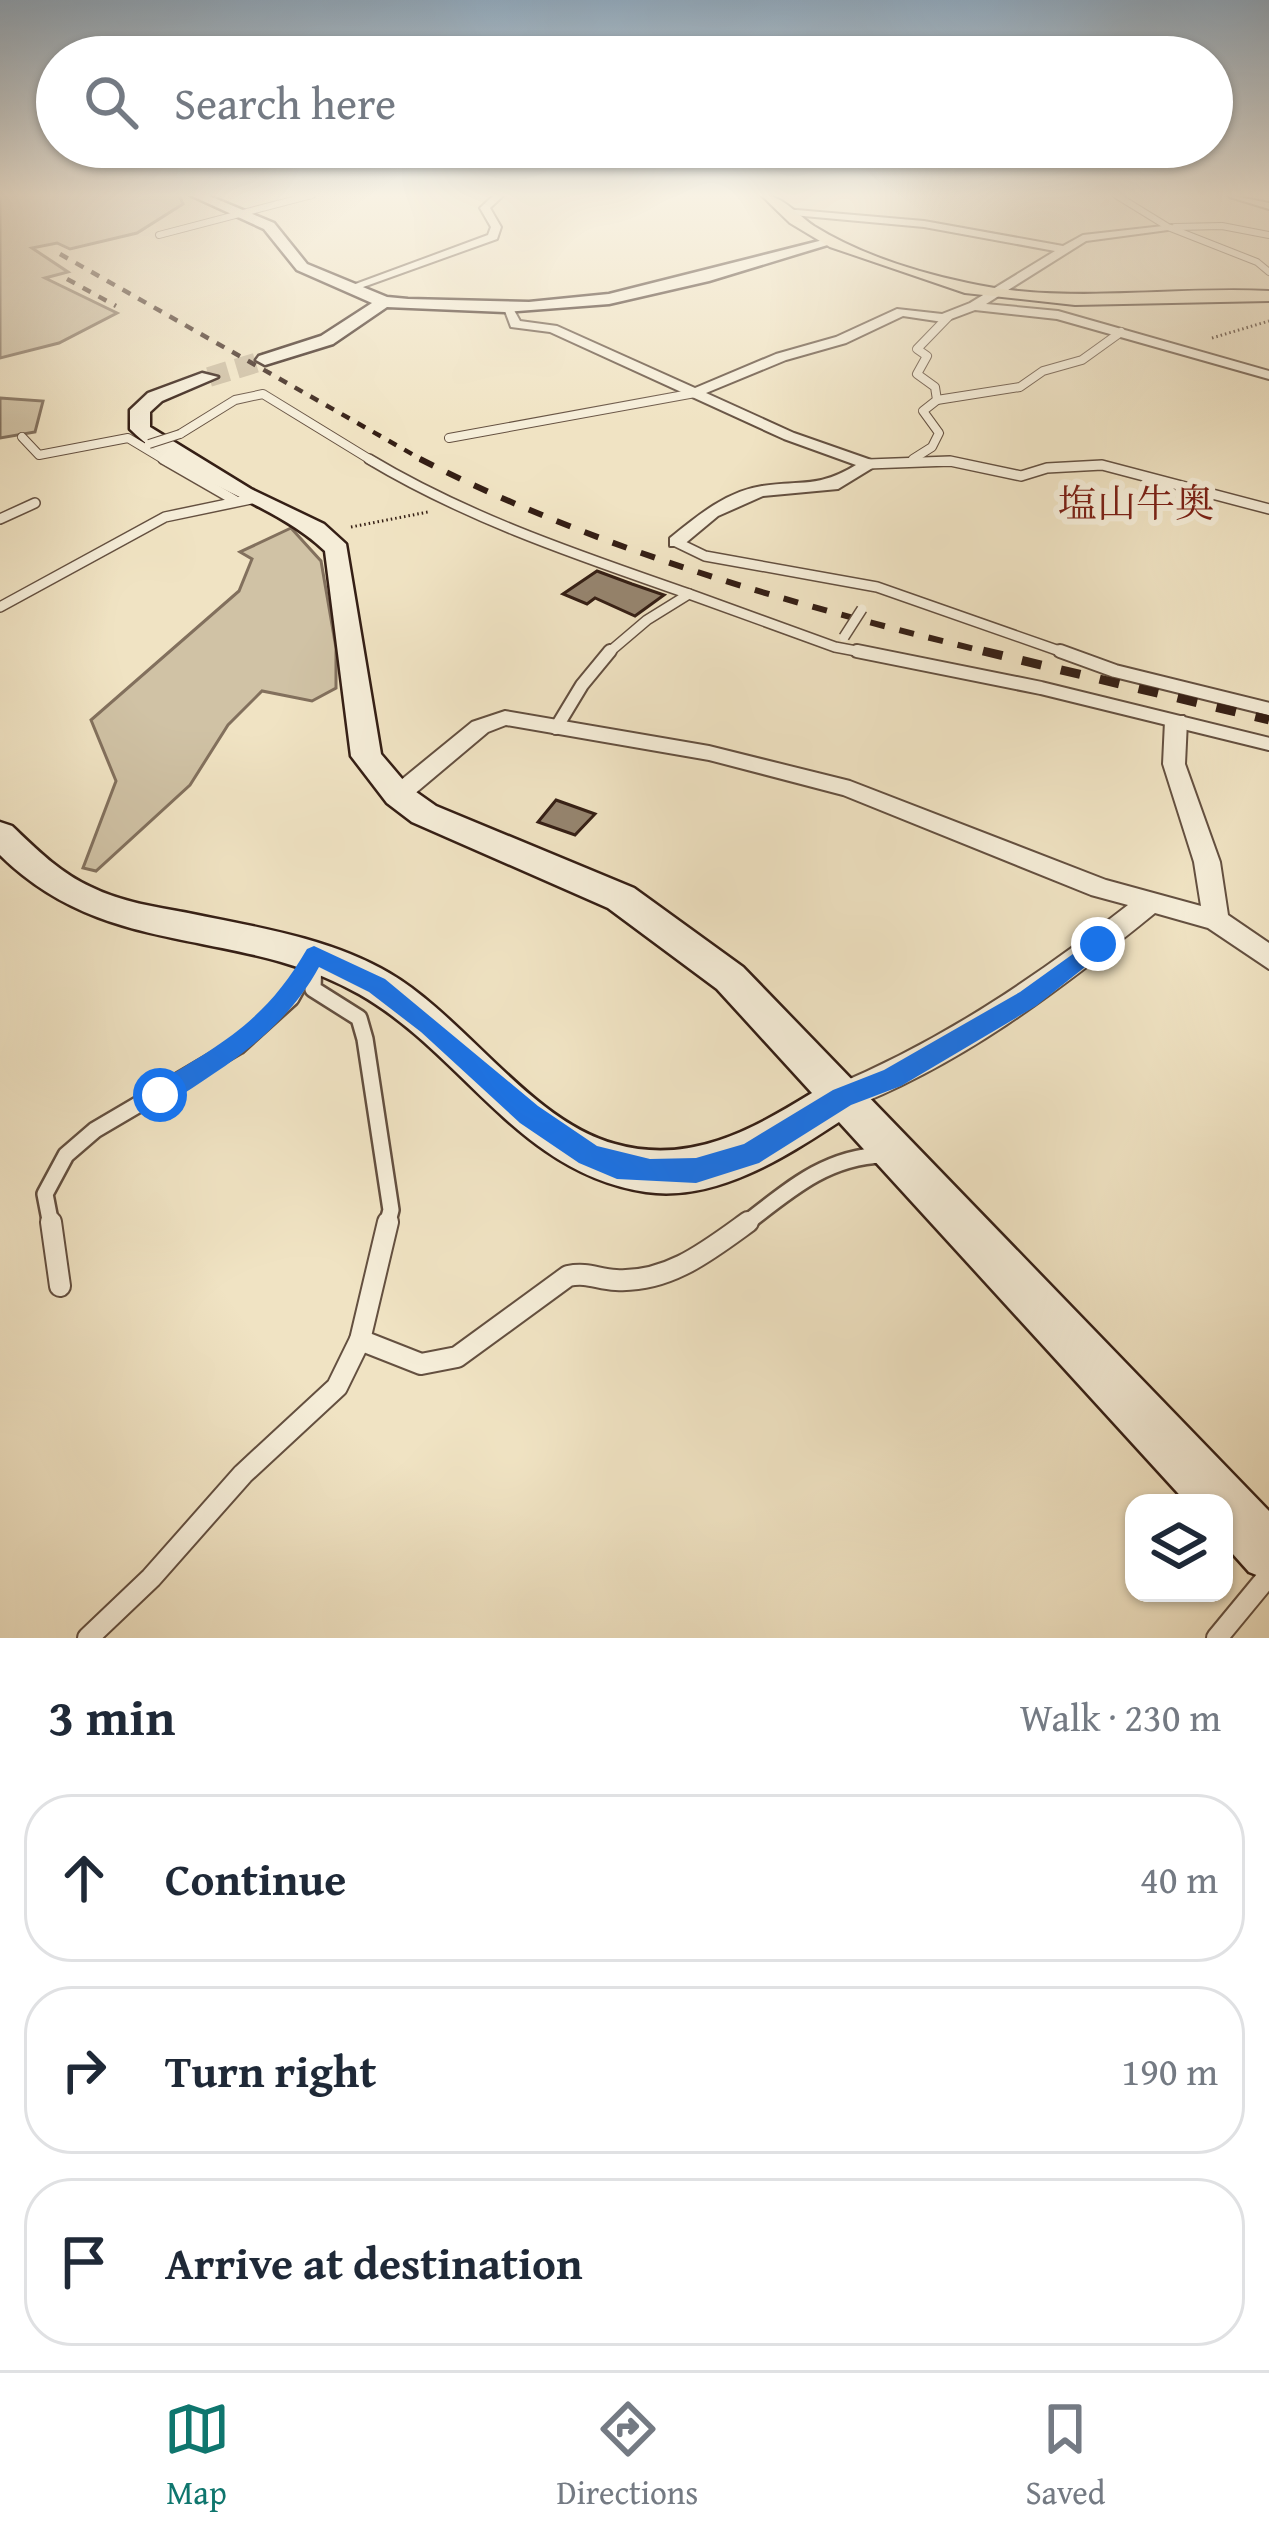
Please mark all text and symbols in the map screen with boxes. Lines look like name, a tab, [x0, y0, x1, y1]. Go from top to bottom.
search box	[36, 36, 1233, 168]
icon: search	[78, 69, 144, 135]
text: Search here	[174, 70, 396, 135]
district label: 塩山牛奥	[1058, 474, 1214, 531]
route end	[1071, 917, 1125, 971]
route start	[133, 1068, 187, 1122]
map controls	[1125, 1494, 1233, 1602]
button: layers	[1125, 1494, 1233, 1602]
text: 3 min	[48, 1679, 175, 1754]
text: Walk · 230 m	[1020, 1688, 1221, 1745]
icon: ahead	[51, 1845, 117, 1911]
text: Continue	[165, 1846, 346, 1911]
text: 40 m	[1140, 1850, 1218, 1907]
icon: right	[51, 2037, 117, 2103]
text: Turn right	[165, 2038, 377, 2103]
text: 190 m	[1121, 2042, 1218, 2099]
icon: arrive	[51, 2229, 117, 2295]
text: Arrive at destination	[165, 2230, 583, 2295]
tab: Map	[164, 2396, 230, 2516]
tab: Directions	[557, 2396, 698, 2516]
tab: Saved	[1026, 2396, 1105, 2516]

